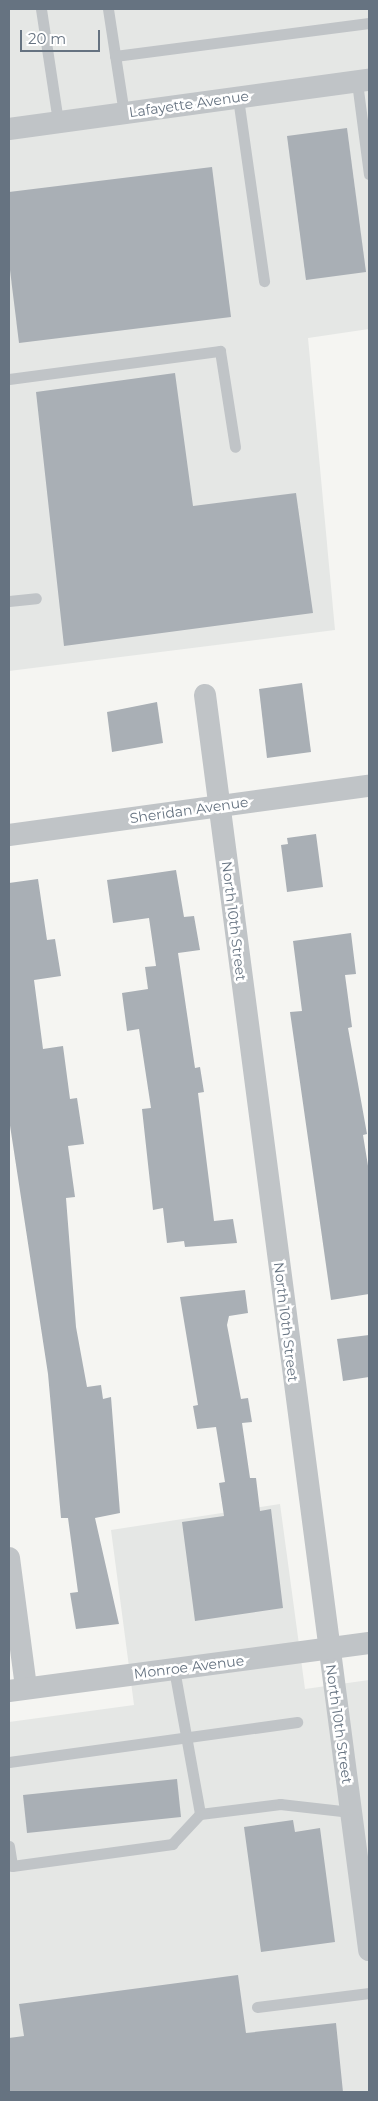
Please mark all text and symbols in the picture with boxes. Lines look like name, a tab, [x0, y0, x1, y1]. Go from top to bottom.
scale bar	[22, 20, 102, 52]
text: 20 m	[28, 29, 66, 48]
street label: Lafayette Avenue	[128, 87, 250, 121]
street label: Sheridan Avenue	[129, 793, 249, 827]
street label: North 10th Street	[218, 860, 250, 982]
street label: North 10th Street	[270, 1261, 302, 1383]
street label: Monroe Avenue	[133, 1652, 245, 1682]
street label: North 10th Street	[322, 1663, 356, 1785]

